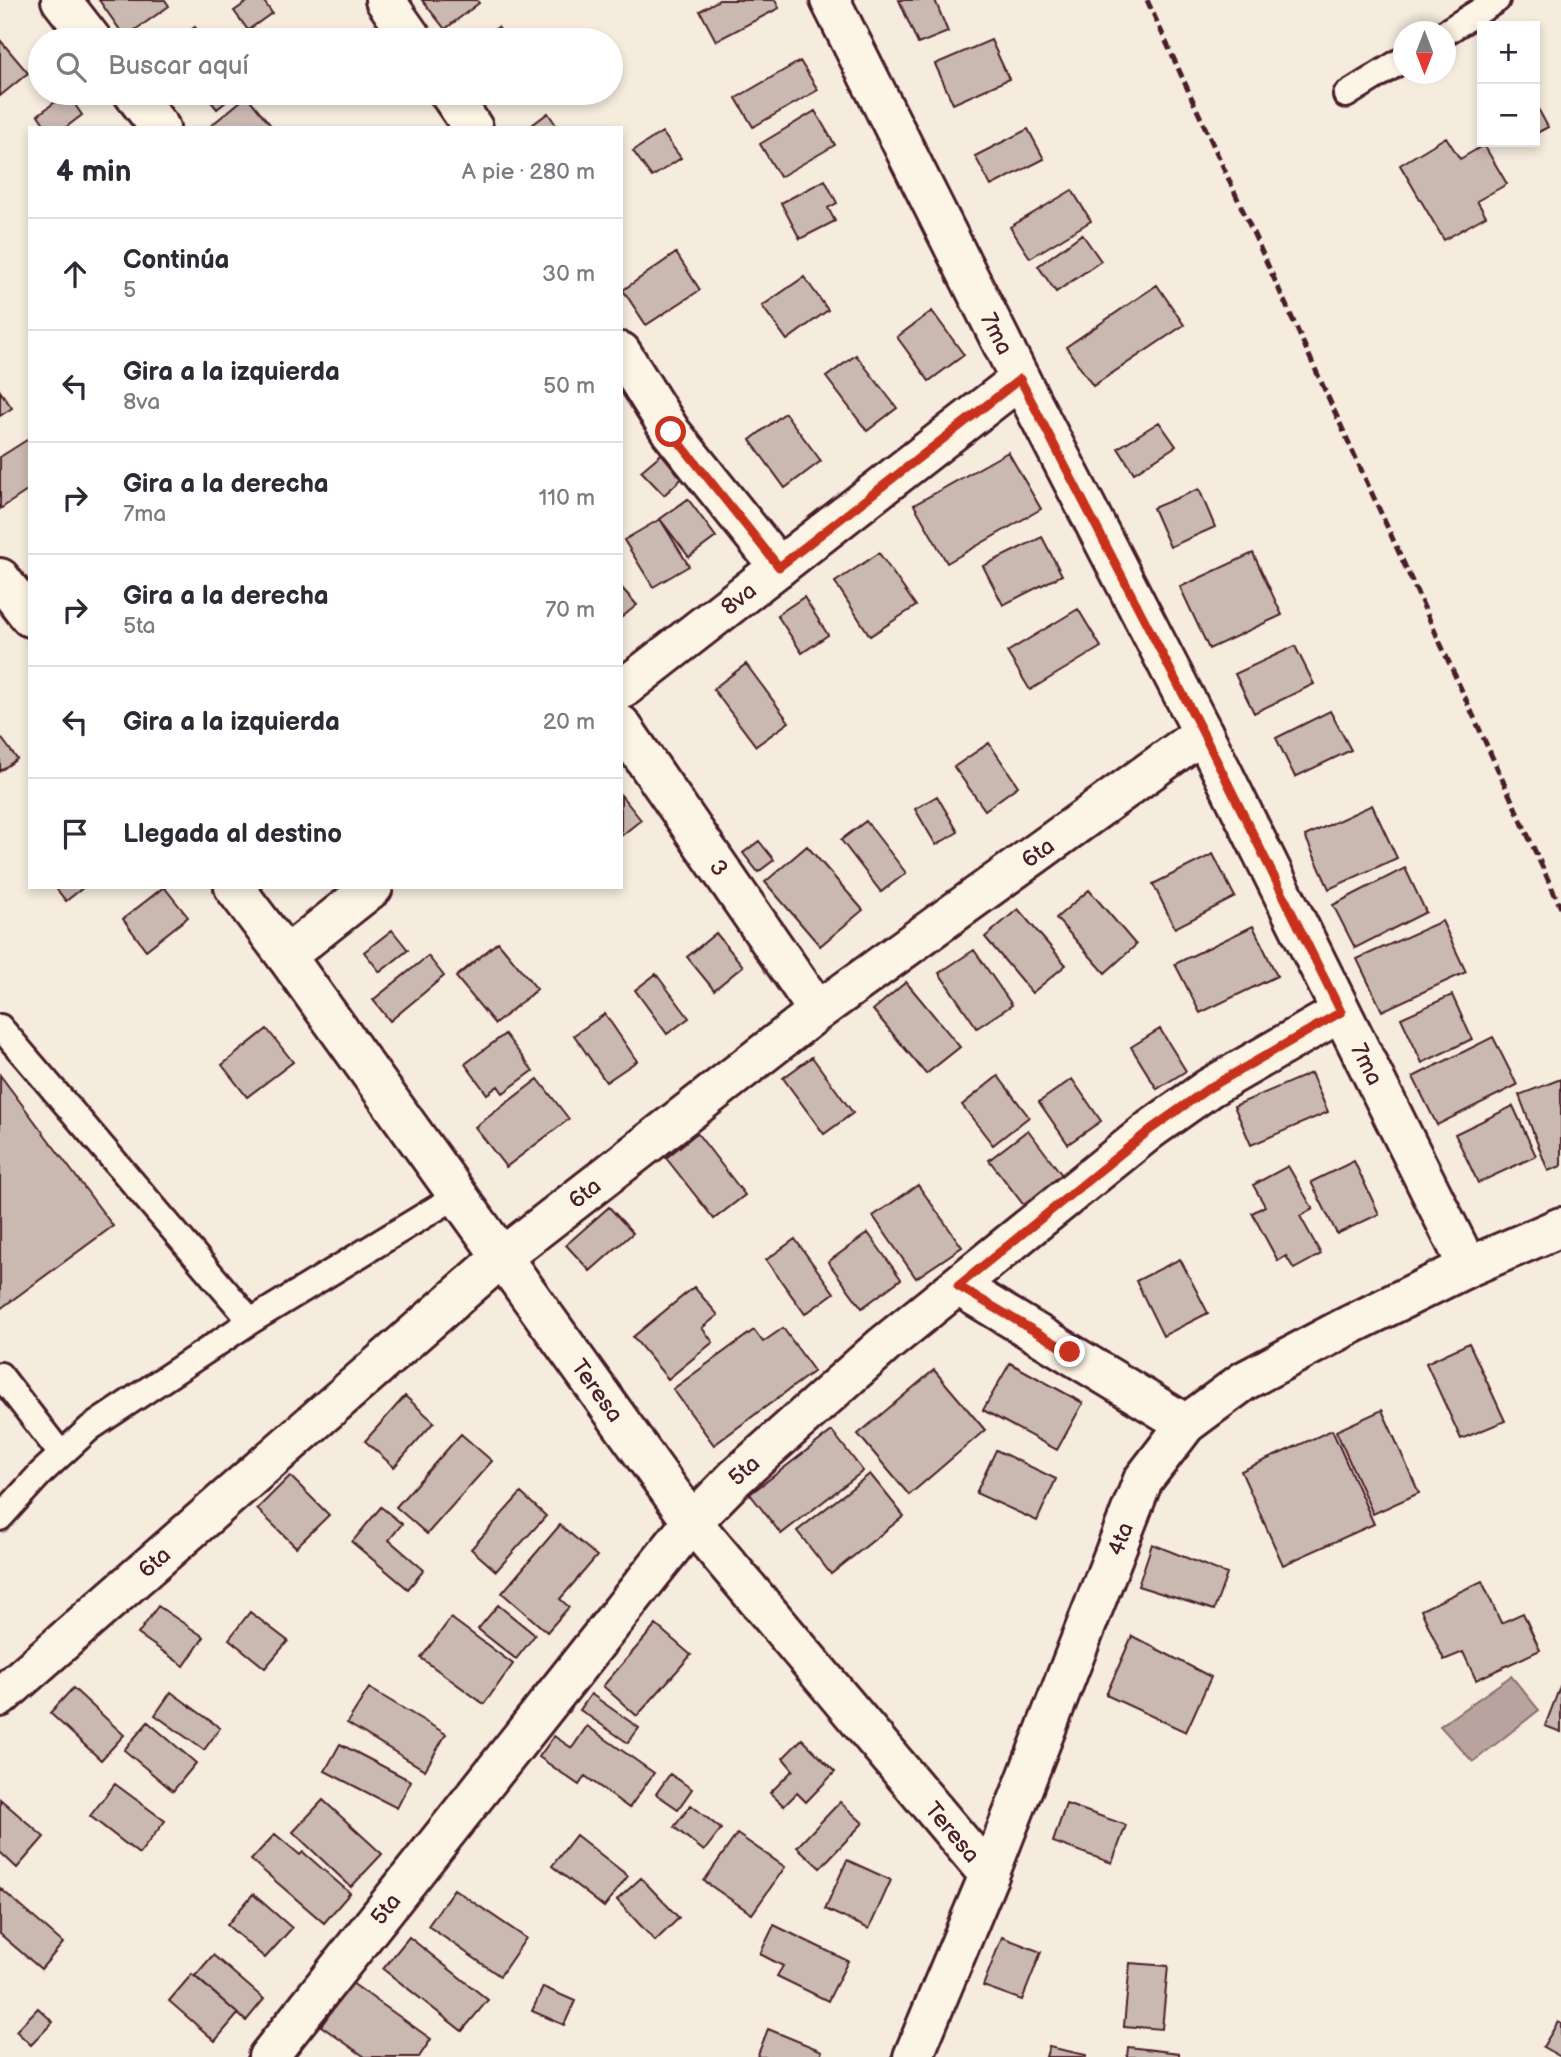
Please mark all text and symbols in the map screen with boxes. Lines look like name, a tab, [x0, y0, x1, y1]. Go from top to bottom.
north arrow	[1393, 21, 1456, 84]
map controls	[1477, 21, 1540, 147]
button: +	[1477, 21, 1540, 84]
search box	[28, 28, 623, 105]
icon: search	[52, 48, 90, 86]
text: Buscar aquí	[108, 51, 249, 82]
button: −	[1477, 84, 1540, 147]
text: 4 min	[56, 154, 131, 190]
text: A pie · 280 m	[462, 158, 595, 186]
text: Continúa	[123, 245, 230, 276]
icon: ahead	[56, 255, 94, 293]
text: 30 m	[542, 260, 595, 288]
text: 5	[123, 276, 136, 304]
street label: 7ma	[974, 308, 1018, 360]
text: Gira a la izquierda	[123, 357, 340, 388]
icon: left	[56, 367, 94, 405]
text: 50 m	[543, 372, 595, 400]
text: 8va	[123, 388, 160, 416]
route start	[655, 416, 686, 447]
text: Gira a la derecha	[123, 469, 329, 500]
icon: right	[56, 479, 94, 517]
text: 110 m	[538, 484, 595, 512]
text: 7ma	[123, 500, 166, 528]
street label: 8va	[716, 577, 762, 622]
text: Gira a la derecha	[123, 581, 329, 612]
icon: right	[56, 591, 94, 629]
text: 70 m	[545, 596, 595, 624]
text: 5ta	[123, 612, 156, 640]
icon: left	[56, 703, 94, 741]
text: Gira a la izquierda	[123, 707, 340, 738]
text: 20 m	[543, 708, 595, 736]
icon: arrive	[56, 815, 94, 853]
text: Llegada al destino	[123, 819, 342, 850]
street label: 6ta	[1017, 832, 1060, 874]
street label: 3	[703, 854, 734, 882]
street label: 7ma	[1344, 1039, 1389, 1090]
street label: 6ta	[563, 1172, 607, 1215]
route end	[1054, 1336, 1085, 1367]
street label: Teresa	[565, 1354, 629, 1428]
street label: 5ta	[723, 1450, 766, 1492]
street label: 4ta	[1102, 1519, 1140, 1560]
street label: 6ta	[133, 1541, 177, 1584]
street label: Teresa	[918, 1796, 986, 1869]
street label: 5ta	[365, 1888, 407, 1931]

